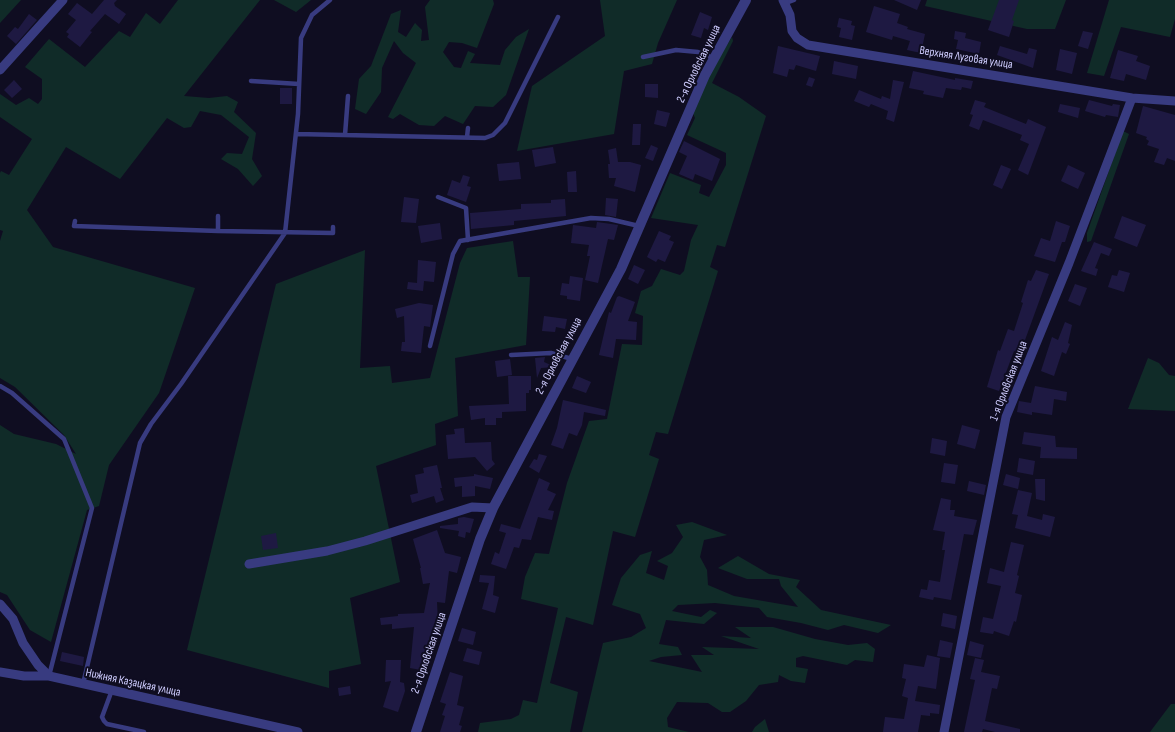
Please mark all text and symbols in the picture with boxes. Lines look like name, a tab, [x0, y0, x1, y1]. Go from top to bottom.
street label: 2-я Орловская улица	[674, 23, 724, 105]
street label: Верхняя Луговая улица	[918, 44, 1014, 72]
street label: 2-я Орловская улица	[533, 315, 585, 397]
street label: 1-я Орловская улица	[987, 339, 1031, 423]
street label: 2-я Орловская улица	[408, 610, 450, 696]
street label: Нижняя Казацкая улица	[84, 666, 182, 700]

